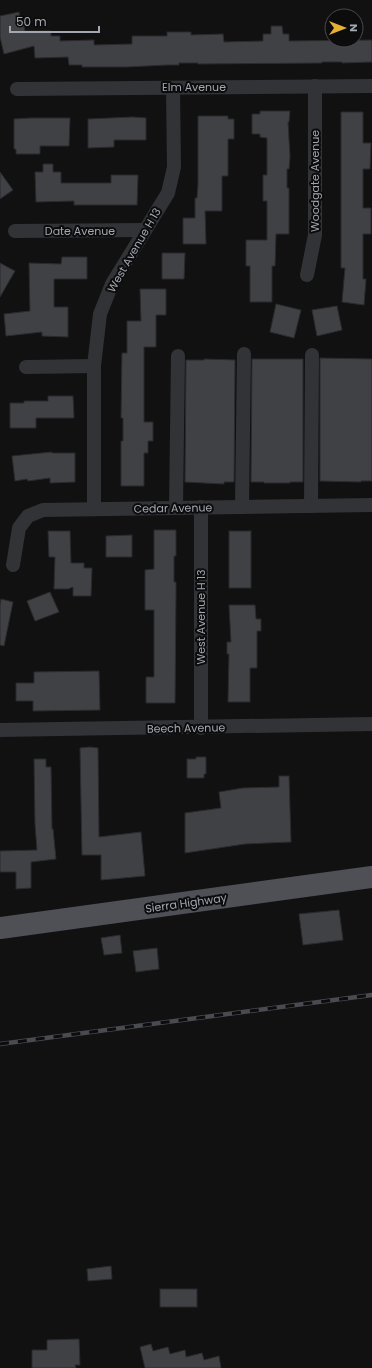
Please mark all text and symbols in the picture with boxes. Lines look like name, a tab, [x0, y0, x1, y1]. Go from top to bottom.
scale bar	[10, 8, 99, 34]
north arrow	[324, 8, 364, 48]
text: 50 m	[16, 13, 47, 30]
text: N	[346, 24, 362, 32]
street label: Elm Avenue	[162, 79, 226, 95]
street label: Woodgate Avenue	[307, 130, 323, 232]
street label: West Avenue H 13	[103, 205, 165, 295]
street label: Date Avenue	[45, 223, 115, 239]
street label: Cedar Avenue	[134, 499, 213, 517]
street label: West Avenue H 13	[193, 569, 209, 665]
street label: Beech Avenue	[147, 719, 225, 737]
street label: Sierra Highway	[144, 889, 229, 917]

